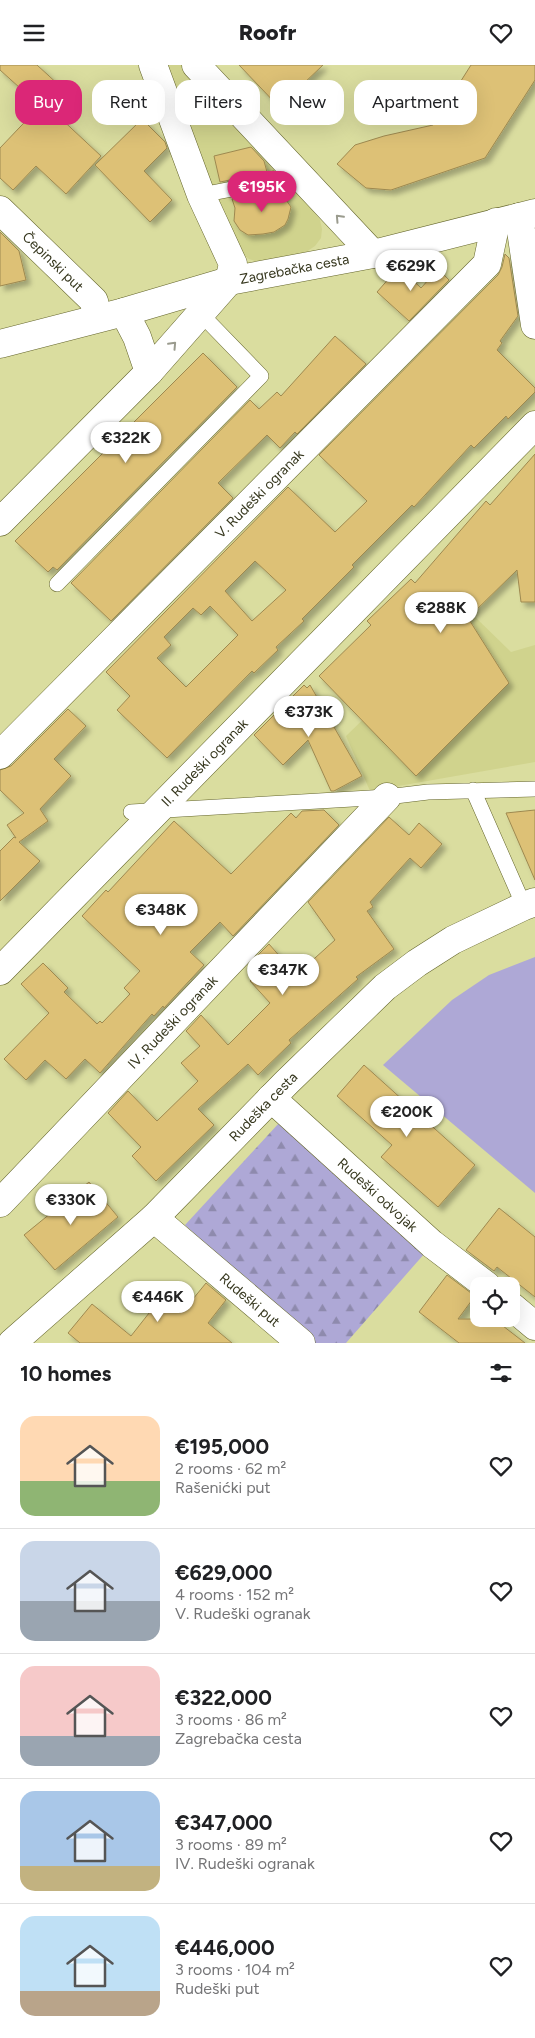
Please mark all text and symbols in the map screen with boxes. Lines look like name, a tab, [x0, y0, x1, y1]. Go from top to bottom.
icon: menu	[20, 19, 48, 47]
text: Roofr	[239, 19, 296, 46]
icon: heart	[487, 19, 515, 47]
chip: Buy	[15, 80, 82, 125]
chip: Rent	[92, 80, 165, 125]
chip: Filters	[175, 80, 260, 125]
chip: New	[270, 80, 344, 125]
chip: Apartment	[354, 80, 477, 125]
pin: €195K	[227, 171, 297, 213]
text: €195K	[238, 177, 286, 196]
one-way arrow	[336, 215, 345, 224]
street label: Čepinski put	[19, 228, 87, 295]
pin: €629K	[376, 249, 446, 292]
street label: Zagrebačka cesta	[238, 250, 350, 287]
text: €629K	[386, 256, 436, 275]
one-way arrow	[167, 342, 176, 351]
pin: €322K	[91, 421, 161, 464]
text: €322K	[101, 428, 151, 447]
street label: V. Rudeški ogranak	[211, 445, 307, 542]
pin: €288K	[406, 591, 476, 634]
text: €288K	[416, 598, 466, 617]
pin: €373K	[274, 695, 344, 738]
text: €373K	[285, 702, 333, 721]
street label: II. Rudeški ogranak	[158, 715, 251, 810]
pin: €348K	[126, 893, 196, 936]
text: €348K	[136, 900, 186, 919]
pin: €347K	[248, 953, 318, 996]
text: €347K	[258, 960, 308, 979]
street label: IV. Rudeški ogranak	[124, 972, 221, 1072]
street label: Rudeška cesta	[225, 1068, 301, 1145]
pin: €200K	[372, 1095, 442, 1138]
text: €200K	[381, 1102, 433, 1121]
street label: Rudeški odvojak	[334, 1154, 421, 1235]
pin: €330K	[36, 1183, 106, 1226]
text: €330K	[46, 1190, 96, 1209]
street label: Rudeški put	[216, 1269, 284, 1330]
map controls	[470, 1277, 520, 1327]
button: locate	[470, 1277, 520, 1327]
pin: €446K	[123, 1281, 193, 1323]
text: €446K	[132, 1287, 184, 1306]
icon: filters	[487, 1359, 515, 1387]
text: 10 homes	[20, 1361, 111, 1386]
text: €195,000	[175, 1434, 269, 1459]
icon: home	[60, 1436, 120, 1496]
icon: heart	[487, 1452, 515, 1480]
text: 2 rooms · 62 m²	[175, 1459, 286, 1478]
text: Rašenićki put	[175, 1478, 271, 1497]
text: €629,000	[175, 1560, 272, 1585]
icon: home	[60, 1561, 120, 1621]
icon: heart	[487, 1577, 515, 1605]
text: 4 rooms · 152 m²	[175, 1585, 294, 1604]
text: V. Rudeški ogranak	[175, 1604, 310, 1623]
text: €322,000	[175, 1685, 272, 1710]
icon: home	[60, 1686, 120, 1746]
icon: heart	[487, 1702, 515, 1730]
text: 3 rooms · 86 m²	[175, 1710, 287, 1729]
text: Zagrebačka cesta	[175, 1729, 302, 1748]
text: €347,000	[175, 1810, 272, 1835]
icon: home	[60, 1811, 120, 1871]
icon: heart	[487, 1827, 515, 1855]
text: 3 rooms · 89 m²	[175, 1835, 287, 1854]
text: IV. Rudeški ogranak	[175, 1854, 315, 1873]
text: €446,000	[175, 1935, 275, 1960]
icon: home	[60, 1936, 120, 1996]
icon: heart	[487, 1952, 515, 1980]
text: 3 rooms · 104 m²	[175, 1960, 295, 1979]
text: Rudeški put	[175, 1979, 259, 1998]

